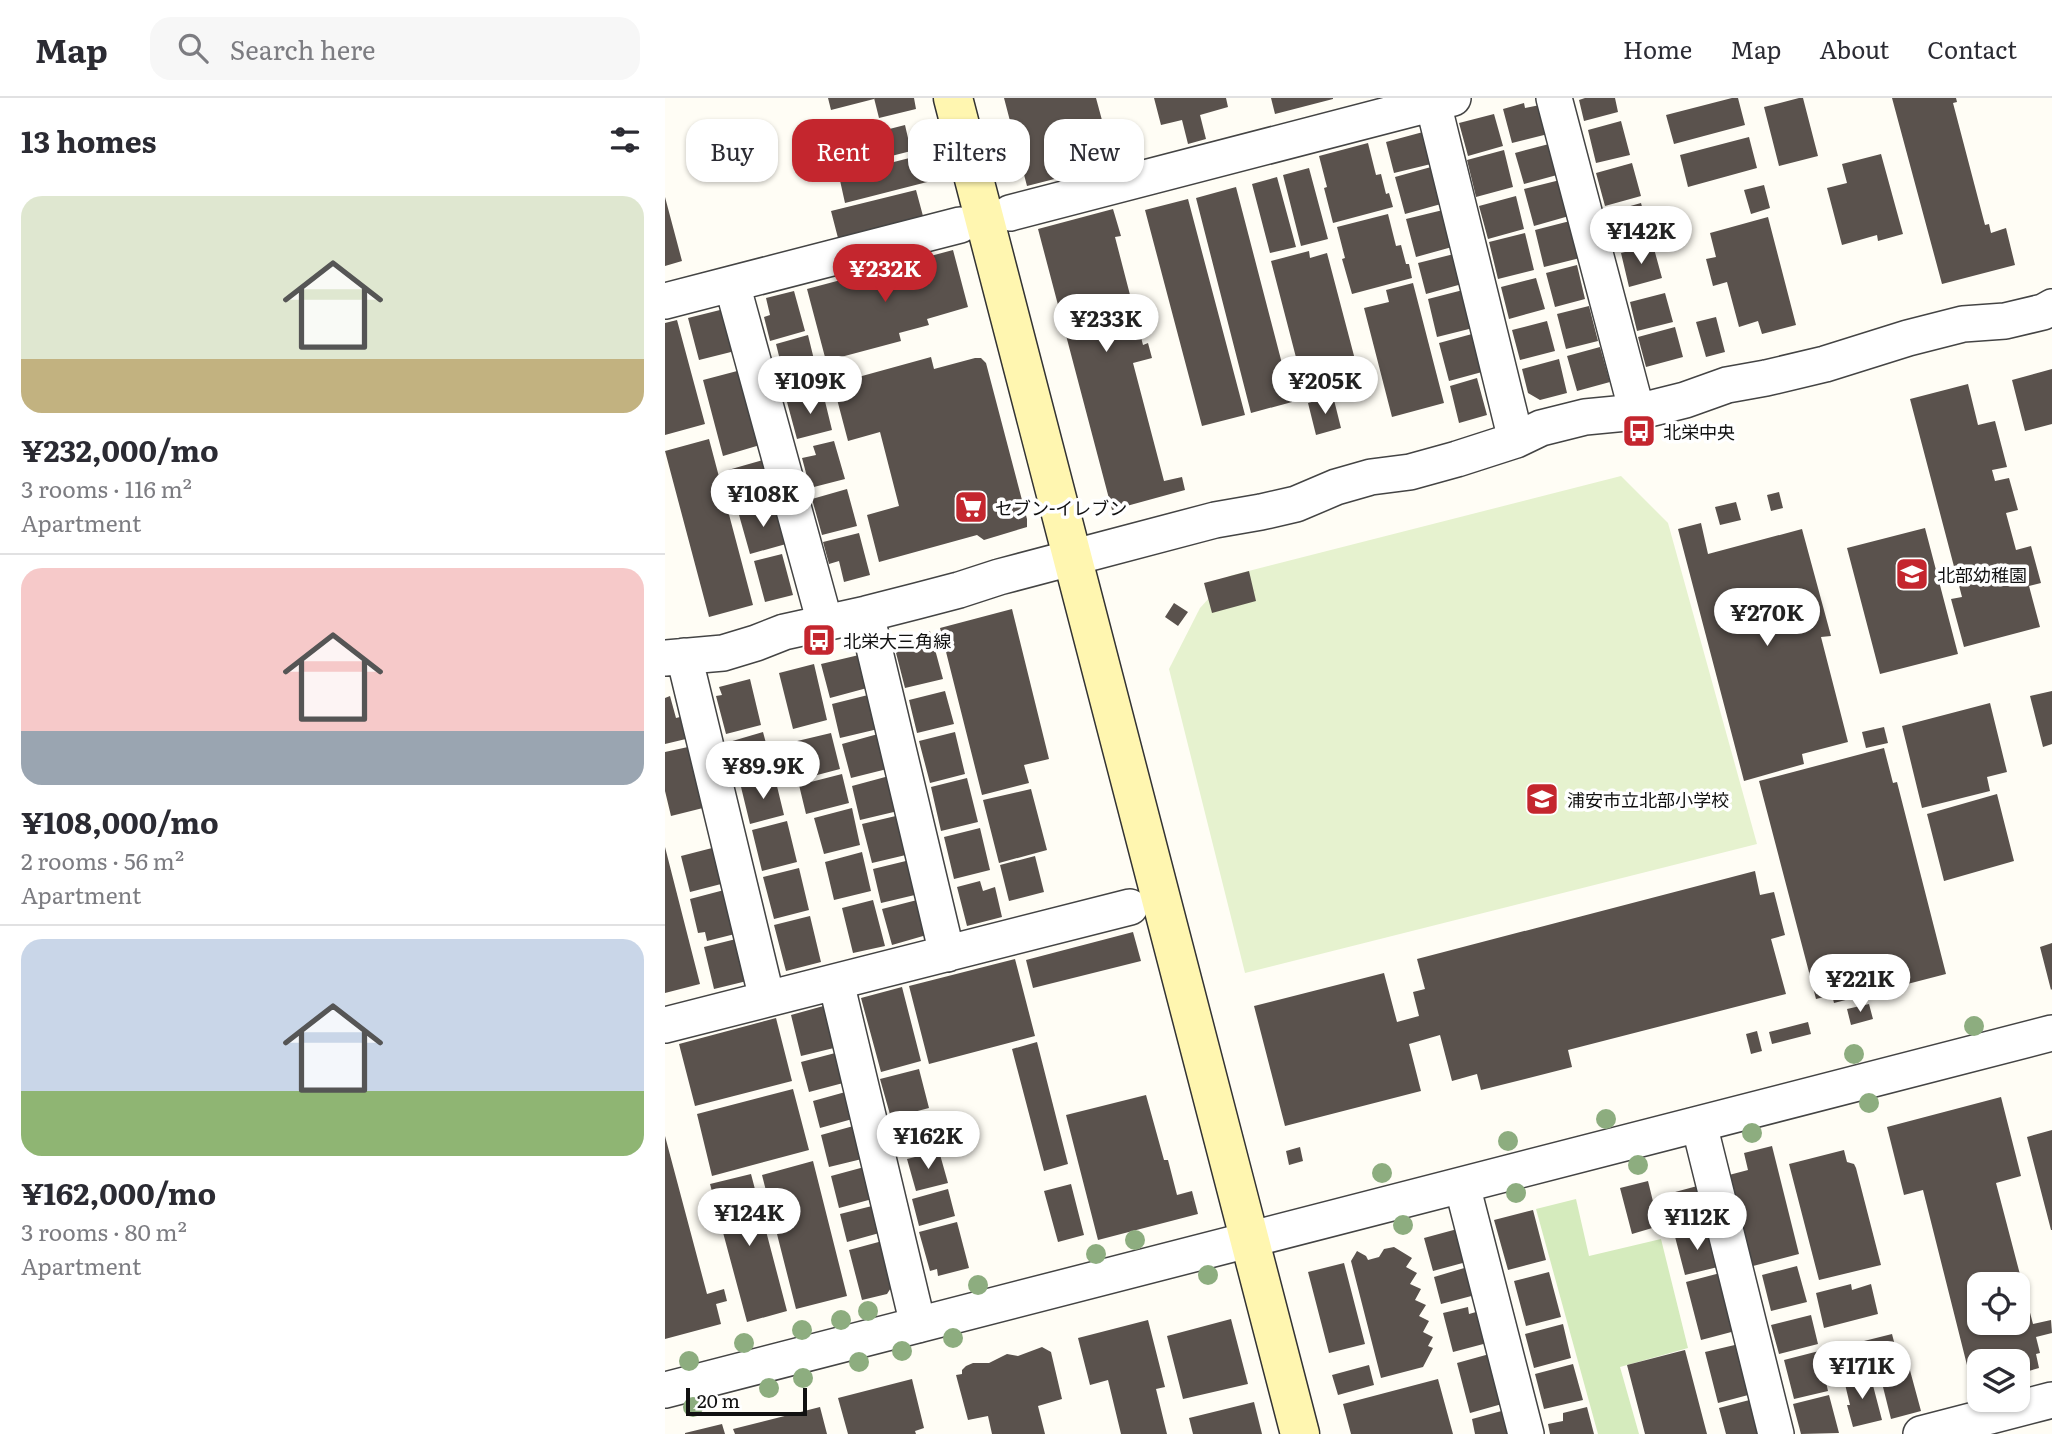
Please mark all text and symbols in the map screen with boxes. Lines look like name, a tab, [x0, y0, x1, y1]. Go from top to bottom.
search box	[150, 17, 640, 80]
text: Map	[35, 24, 108, 73]
icon: search	[174, 29, 212, 67]
text: Search here	[230, 29, 376, 68]
text: Home	[1623, 31, 1692, 66]
text: Map	[1730, 31, 1781, 66]
text: About	[1819, 31, 1889, 66]
text: Contact	[1927, 31, 2017, 66]
text: 13 homes	[21, 118, 157, 162]
chip: Buy	[686, 119, 778, 182]
chip: Rent	[792, 119, 894, 182]
chip: Filters	[908, 119, 1030, 182]
chip: New	[1044, 119, 1144, 182]
icon: filters	[606, 121, 644, 159]
pin: ¥142K	[1592, 206, 1690, 266]
text: ¥142K	[1606, 212, 1676, 246]
icon: home	[270, 242, 396, 368]
pin: ¥232K	[836, 244, 934, 304]
text: ¥232K	[849, 250, 921, 284]
pin: ¥233K	[1057, 294, 1155, 354]
text: ¥233K	[1070, 300, 1142, 334]
pin: ¥109K	[761, 356, 859, 416]
pin: ¥205K	[1276, 356, 1374, 416]
text: ¥109K	[774, 362, 846, 396]
text: ¥205K	[1288, 362, 1362, 396]
bus stop icon: 北栄中央	[1620, 412, 1658, 450]
place label: 北栄中央	[1663, 418, 1735, 445]
text: ¥232,000/mo	[21, 427, 219, 471]
pin: ¥108K	[714, 470, 812, 529]
text: 3 rooms · 116 m²	[21, 471, 192, 505]
text: ¥108K	[727, 475, 799, 509]
supermarket icon: セブン-イレブン	[952, 488, 990, 526]
place label: セブン-イレブン	[995, 494, 1127, 521]
text: Apartment	[21, 505, 141, 539]
school or university icon: 北部幼稚園	[1893, 555, 1931, 593]
place label: 北部幼稚園	[1937, 561, 2027, 588]
pin: ¥270K	[1718, 588, 1816, 648]
text: ¥270K	[1730, 594, 1804, 628]
icon: home	[270, 614, 396, 740]
bus stop icon: 北栄大三角線	[800, 621, 838, 659]
place label: 北栄大三角線	[843, 627, 951, 654]
pin: ¥89.9K	[706, 742, 820, 801]
text: ¥89.9K	[722, 747, 804, 781]
school or university icon: 浦安市立北部小学校	[1523, 780, 1561, 818]
place label: 浦安市立北部小学校	[1567, 786, 1729, 813]
text: ¥108,000/mo	[21, 799, 219, 843]
text: 2 rooms · 56 m²	[21, 843, 184, 877]
text: Apartment	[21, 877, 141, 911]
pin: ¥221K	[1811, 954, 1909, 1014]
text: ¥221K	[1825, 960, 1895, 994]
icon: home	[270, 985, 396, 1111]
pin: ¥162K	[879, 1112, 977, 1171]
text: ¥162K	[893, 1117, 963, 1151]
text: ¥162,000/mo	[21, 1170, 216, 1214]
pin: ¥124K	[700, 1188, 798, 1248]
pin: ¥112K	[1648, 1192, 1746, 1252]
text: ¥124K	[714, 1194, 784, 1228]
text: ¥112K	[1664, 1198, 1730, 1232]
text: 3 rooms · 80 m²	[21, 1214, 187, 1248]
text: Apartment	[21, 1248, 141, 1282]
map controls	[1967, 1272, 2030, 1412]
button: locate	[1967, 1272, 2030, 1335]
pin: ¥171K	[1813, 1342, 1911, 1401]
text: ¥171K	[1829, 1347, 1895, 1381]
button: layers	[1967, 1349, 2030, 1412]
scale bar	[686, 1385, 807, 1417]
text: 20 m	[697, 1386, 740, 1414]

